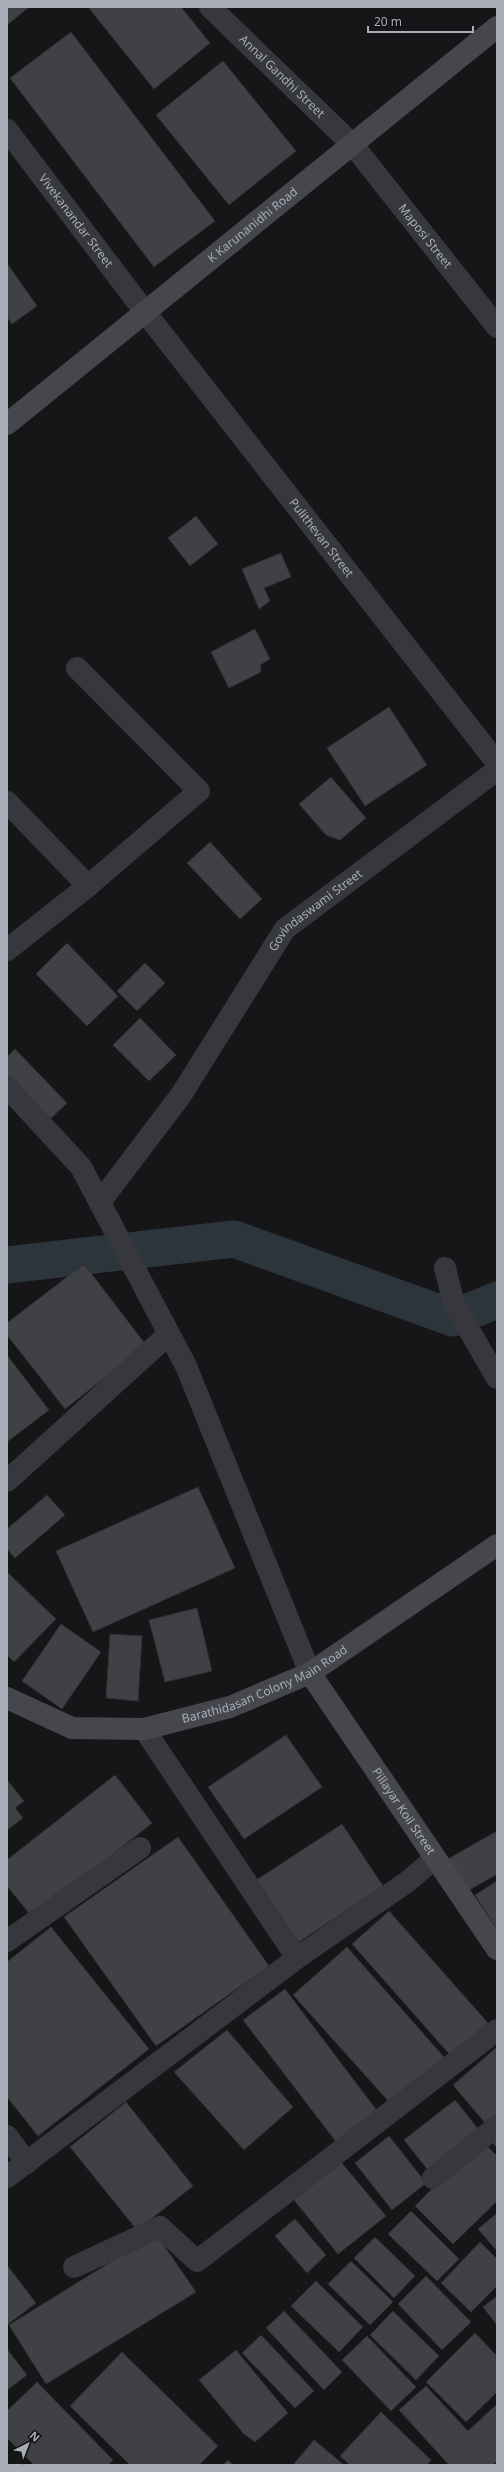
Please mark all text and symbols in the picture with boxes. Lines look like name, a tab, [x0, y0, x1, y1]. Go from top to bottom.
scale bar	[368, 8, 473, 34]
text: 20 m	[374, 13, 402, 30]
street label: Annal Gandhi Street	[236, 31, 329, 122]
street label: Vivekanandar Street	[35, 170, 118, 272]
street label: K Karunanidhi Road	[203, 183, 301, 266]
street label: Maposi Street	[395, 200, 457, 272]
street label: Pulithevan Street	[285, 494, 358, 581]
street label: Govindaswami Street	[264, 865, 366, 954]
street label: Barathidasan Colony Main Road	[180, 1641, 351, 1727]
street label: Pillayar Koil Street	[368, 1764, 440, 1858]
north arrow	[8, 2424, 48, 2464]
text: N	[27, 2428, 43, 2445]

